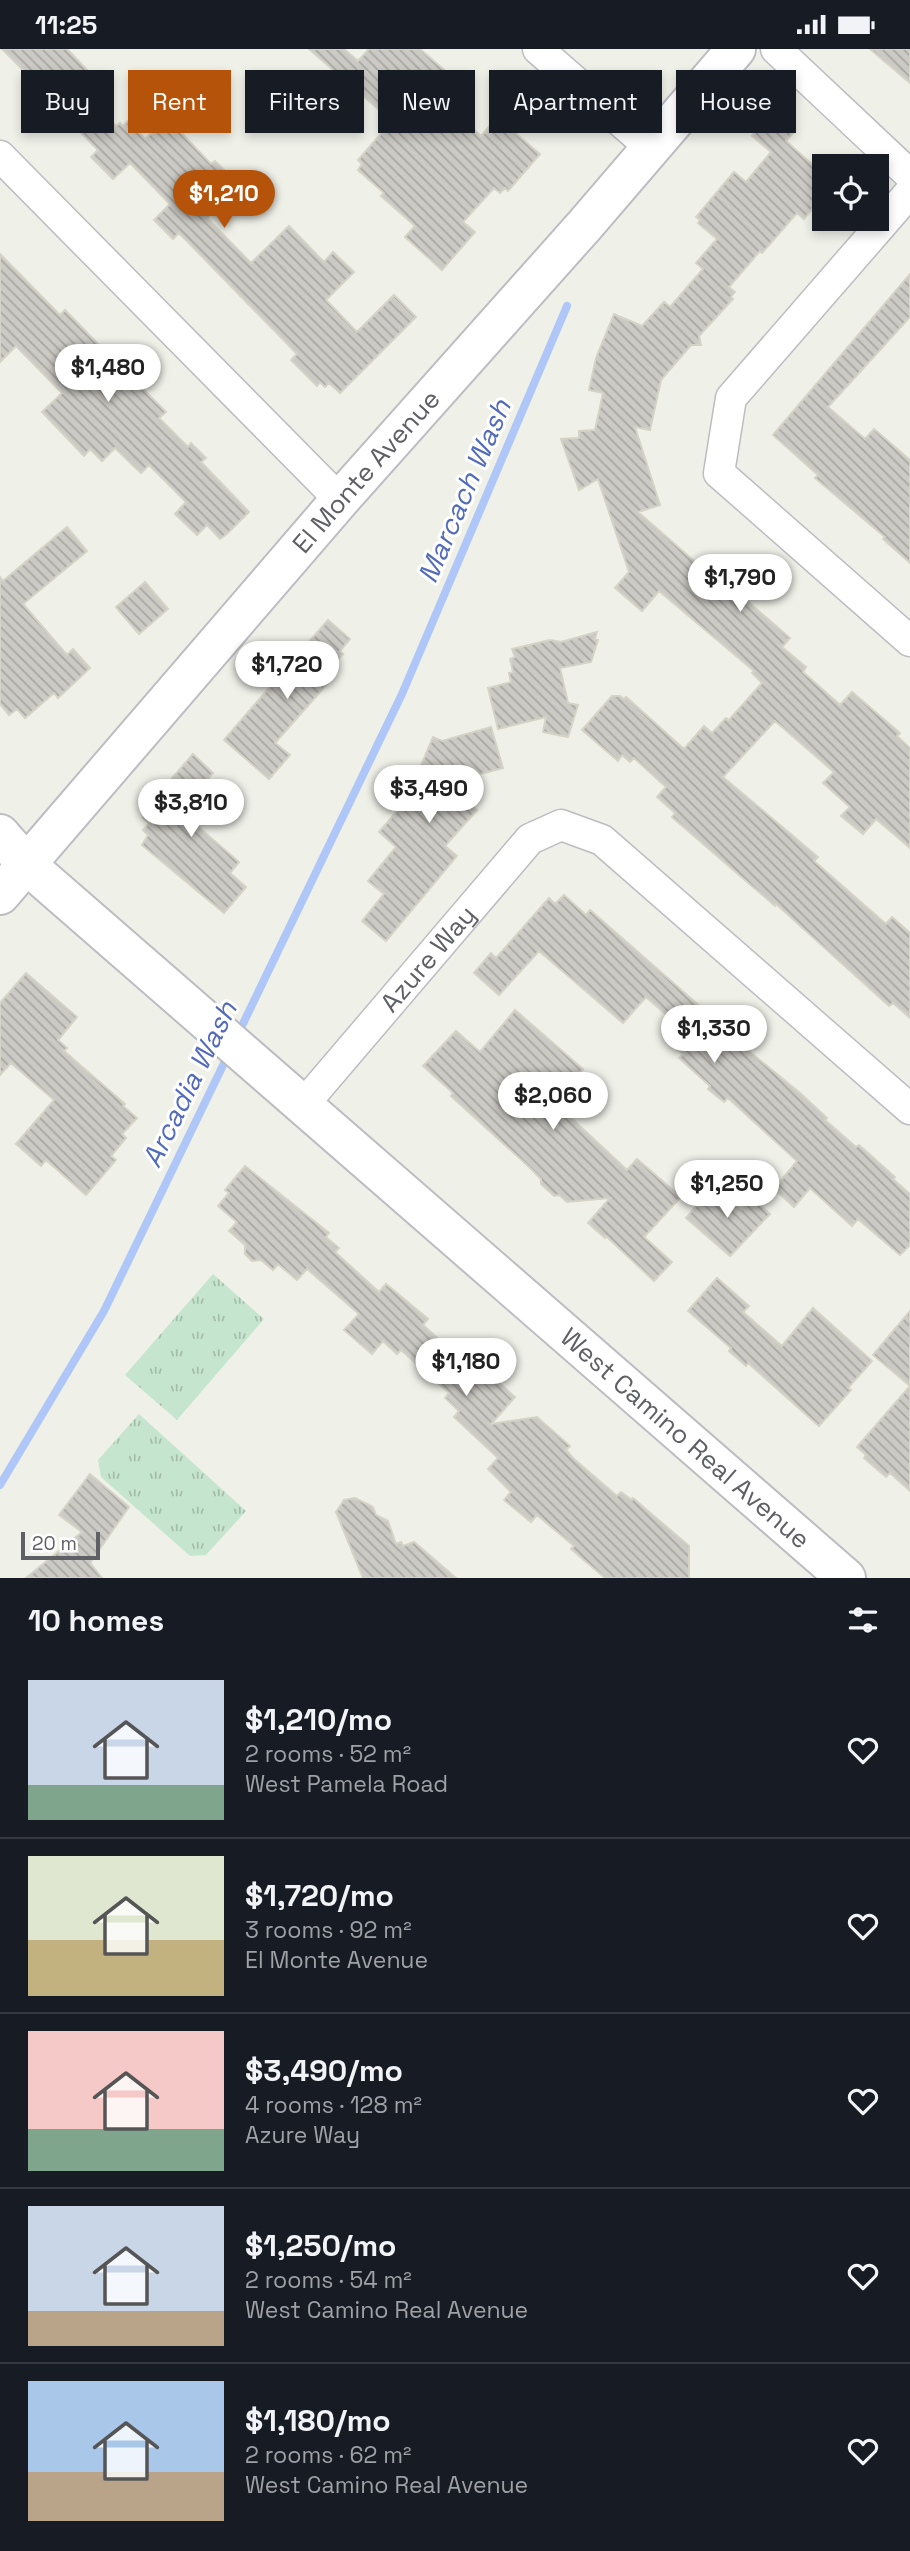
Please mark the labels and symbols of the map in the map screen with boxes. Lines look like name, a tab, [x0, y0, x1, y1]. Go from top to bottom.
pin: $1,210	[167, 171, 281, 230]
pin: $1,480	[51, 345, 165, 404]
street label: El Monte Avenue	[285, 382, 447, 560]
water label: Marcach Wash	[409, 393, 519, 588]
pin: $1,790	[683, 554, 797, 614]
pin: $1,720	[230, 641, 344, 701]
pin: $3,490	[372, 765, 486, 825]
pin: $3,810	[134, 779, 248, 839]
street label: Azure Way	[373, 898, 483, 1019]
water label: Arcadia Wash	[133, 994, 245, 1173]
pin: $1,330	[657, 1005, 771, 1065]
pin: $2,060	[496, 1073, 610, 1132]
pin: $1,250	[670, 1161, 784, 1220]
street label: West Camino Real Avenue	[553, 1320, 817, 1556]
pin: $1,180	[409, 1339, 523, 1398]
scale bar	[21, 1529, 100, 1561]

